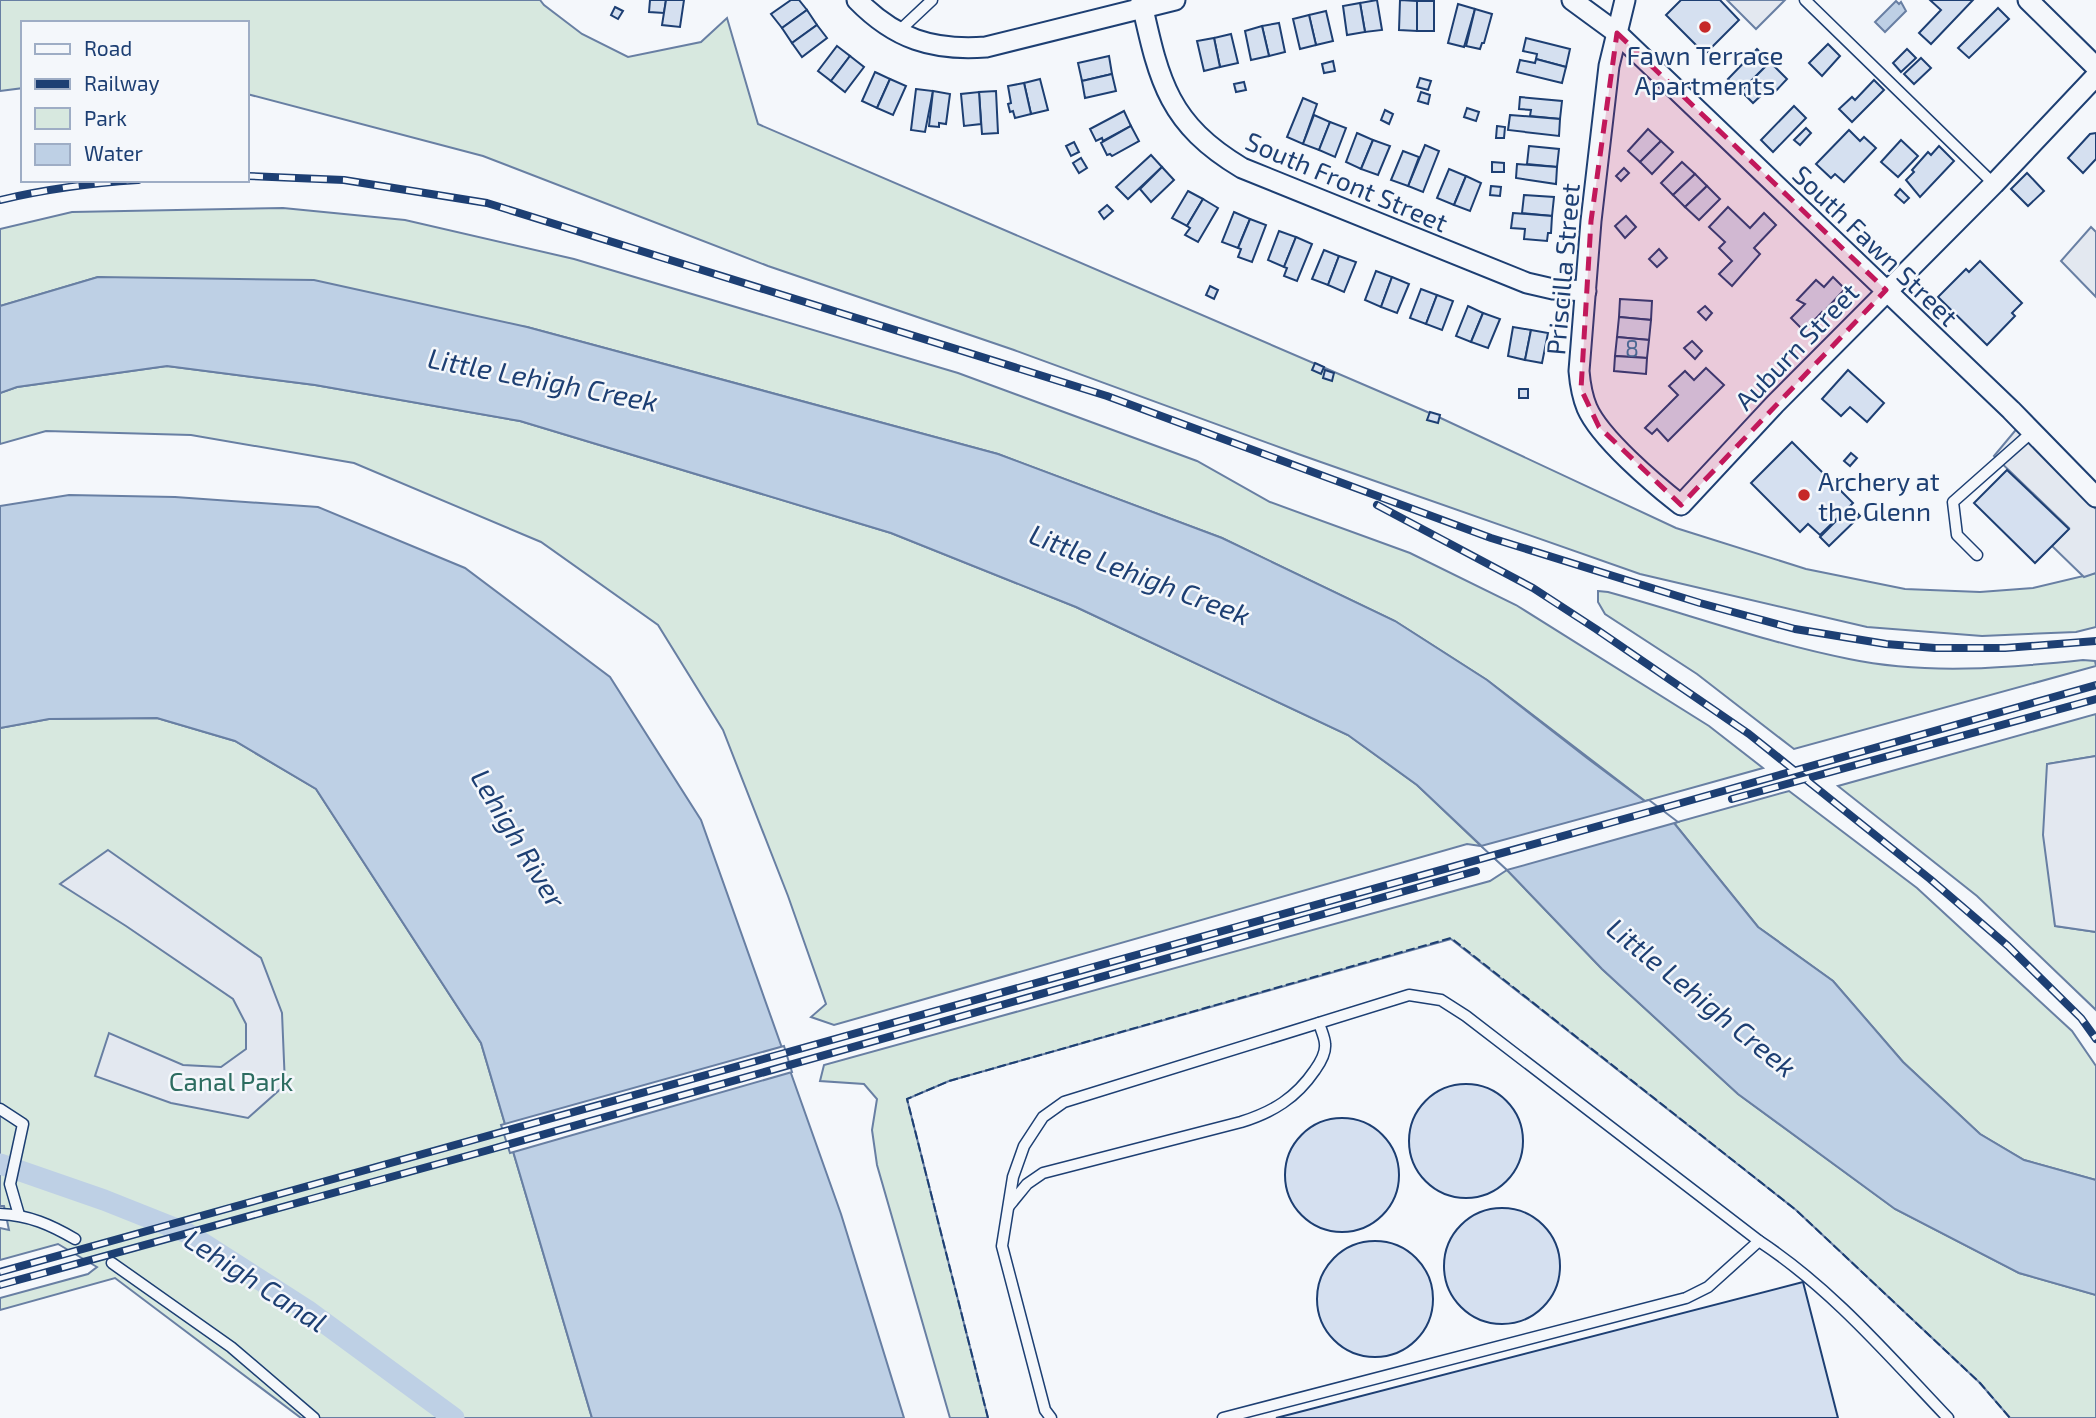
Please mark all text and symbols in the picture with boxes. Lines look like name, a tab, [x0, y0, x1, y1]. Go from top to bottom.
marker: Fawn Terrace Apartments	[1697, 19, 1713, 35]
legend	[21, 21, 248, 182]
text: Road	[84, 35, 132, 60]
place label: Fawn Terrace Apartments	[1626, 39, 1784, 100]
text: Railway	[84, 70, 160, 95]
text: Park	[84, 105, 127, 130]
street label: South Front Street	[1241, 124, 1453, 238]
text: Water	[84, 140, 143, 165]
street label: South Fawn Street	[1787, 158, 1965, 332]
street label: Priscilla Street	[1539, 182, 1585, 356]
street label: Auburn Street	[1728, 276, 1864, 416]
house number: 8	[1625, 334, 1639, 362]
water label: Little Lehigh Creek	[425, 340, 661, 418]
place label: Archery at the Glenn	[1818, 465, 1940, 526]
marker: Archery at the Glenn	[1796, 487, 1812, 503]
water label: Little Lehigh Creek	[1025, 516, 1255, 632]
water label: Lehigh River	[464, 762, 574, 914]
water label: Little Lehigh Creek	[1600, 910, 1804, 1084]
park label: Canal Park	[169, 1065, 293, 1096]
water label: Lehigh Canal	[178, 1221, 334, 1339]

